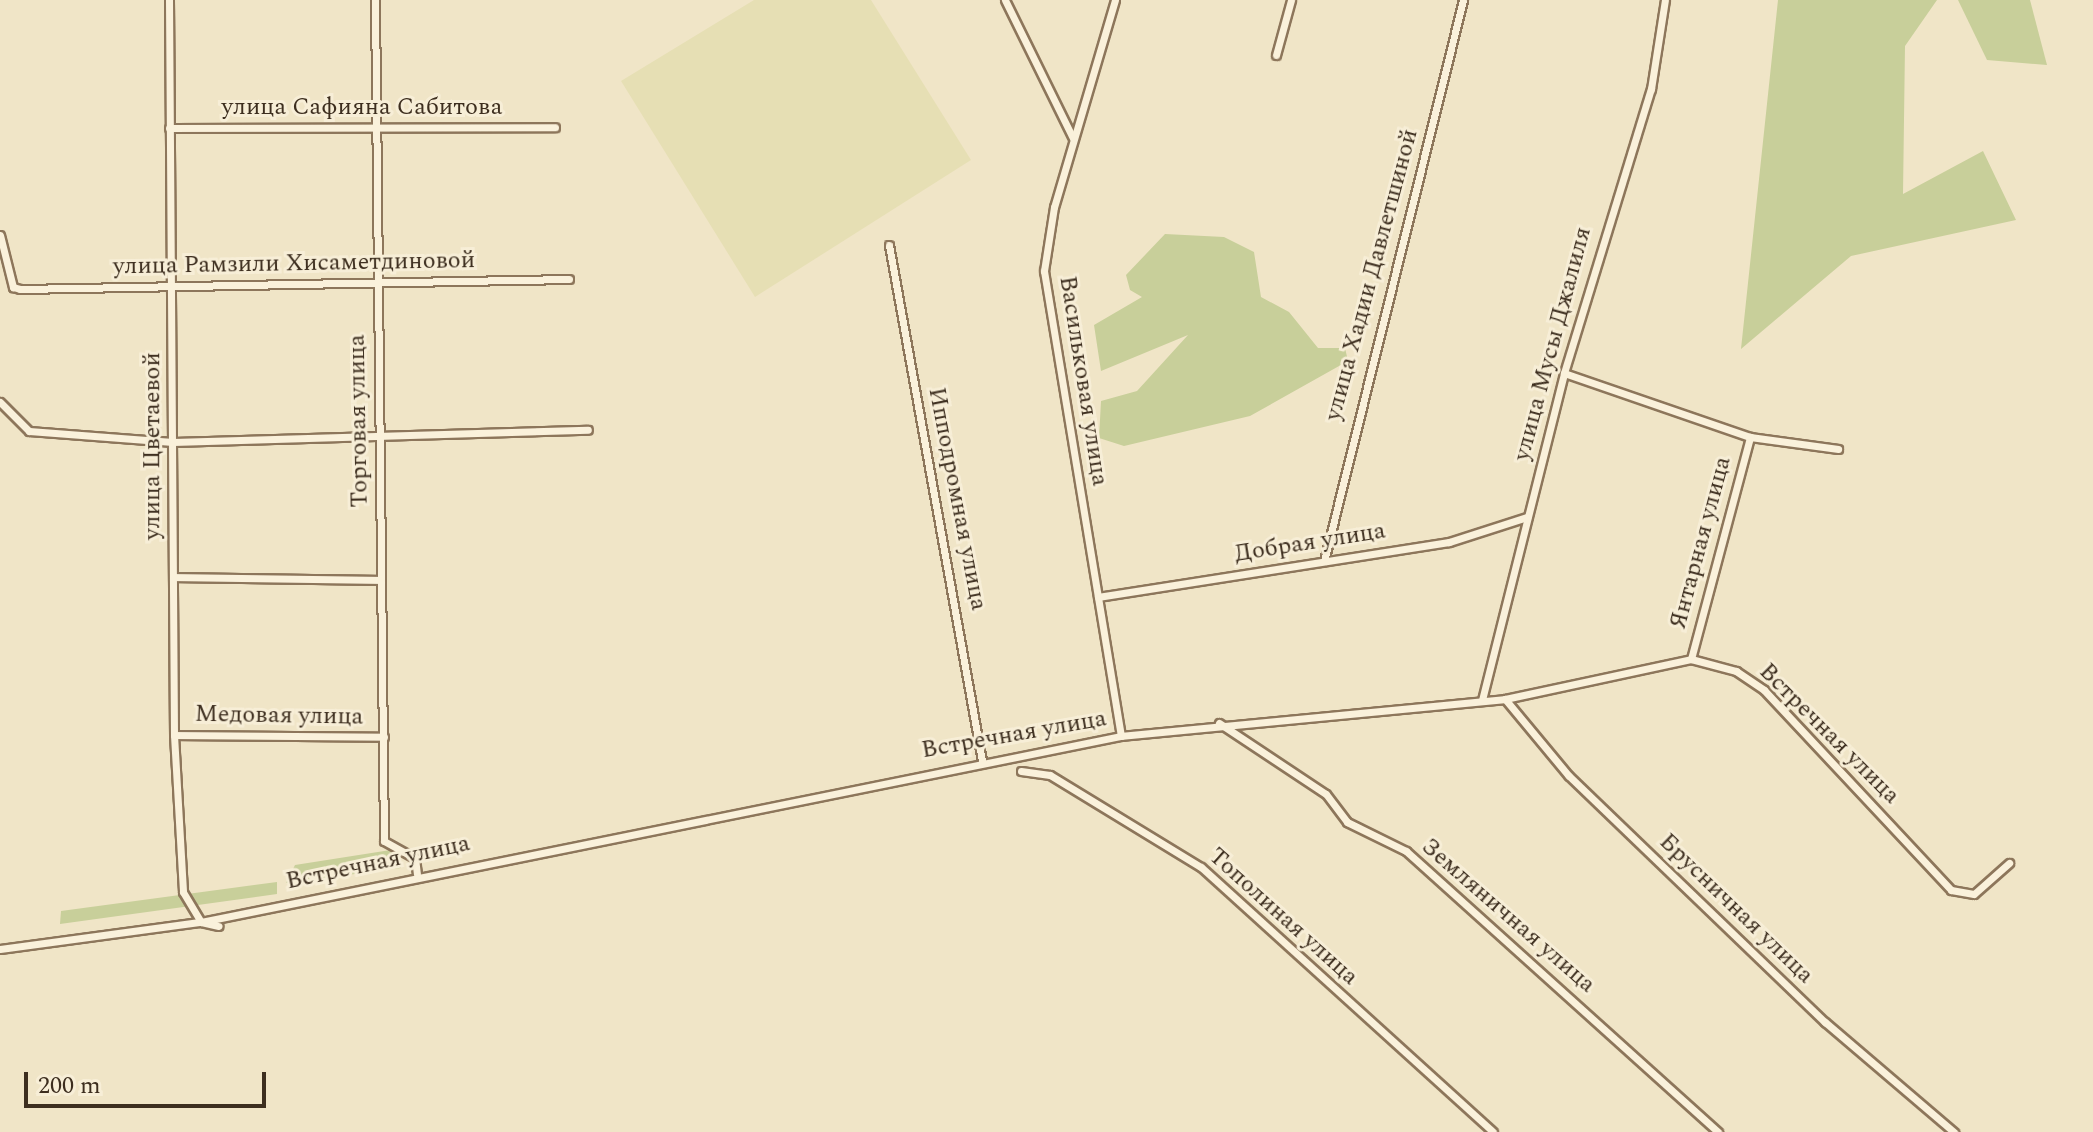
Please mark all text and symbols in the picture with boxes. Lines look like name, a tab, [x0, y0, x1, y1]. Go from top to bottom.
street label: улица Сафияна Сабитова	[221, 94, 503, 122]
street label: улица Хадии Давлетшиной	[1319, 126, 1425, 424]
street label: улица Мусы Джалиля	[1508, 224, 1598, 464]
street label: улица Рамзили Хисаметдиновой	[113, 246, 475, 282]
street label: Васильковая улица	[1052, 274, 1114, 488]
street label: Торговая улица	[343, 334, 375, 508]
street label: улица Цветаевой	[139, 352, 167, 540]
street label: Ипподромная улица	[921, 385, 993, 613]
street label: Янтарная улица	[1664, 454, 1738, 632]
street label: Добрая улица	[1232, 517, 1388, 569]
street label: Встречная улица	[1753, 658, 1905, 810]
street label: Медовая улица	[195, 700, 363, 732]
street label: Встречная улица	[919, 705, 1109, 765]
street label: Брусничная улица	[1653, 828, 1819, 990]
street label: Встречная улица	[283, 829, 473, 897]
street label: Земляничная улица	[1415, 833, 1601, 999]
street label: Тополиная улица	[1202, 842, 1364, 992]
scale bar	[28, 1056, 270, 1106]
text: 200 m	[38, 1068, 101, 1104]

